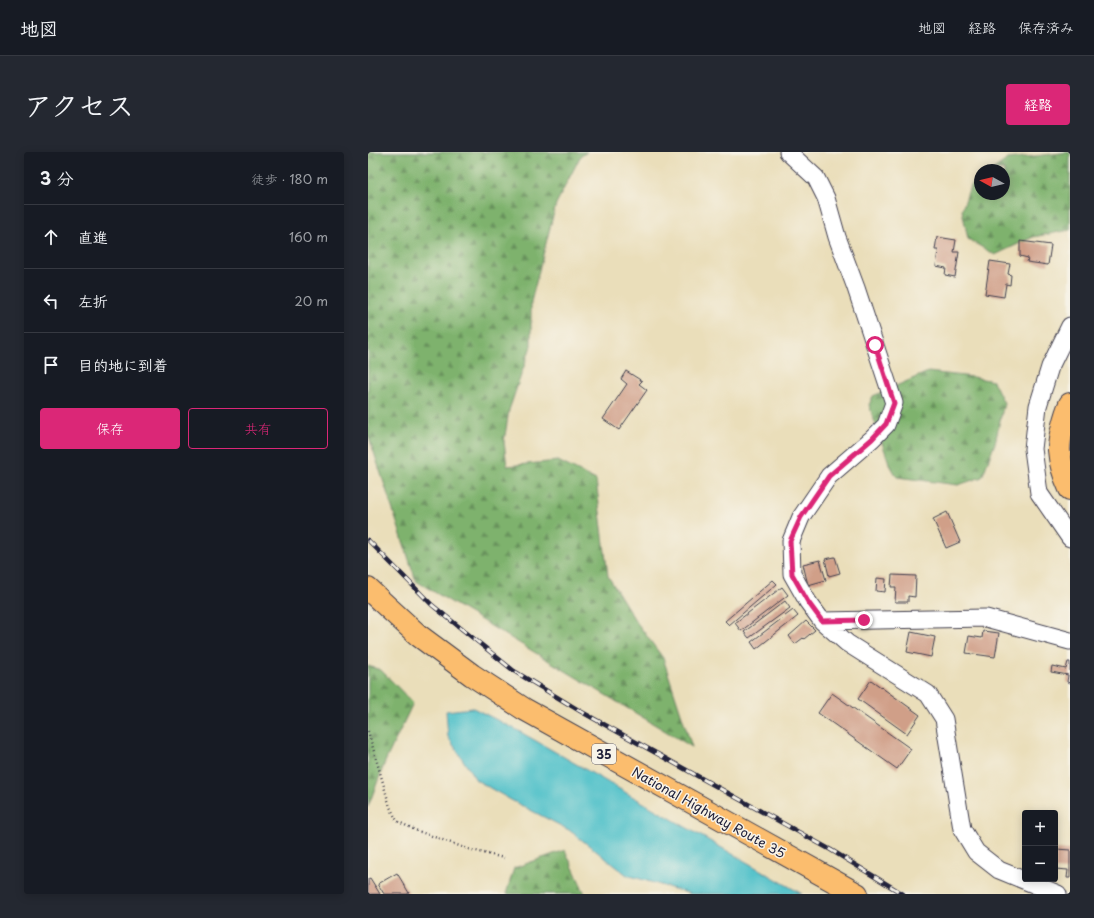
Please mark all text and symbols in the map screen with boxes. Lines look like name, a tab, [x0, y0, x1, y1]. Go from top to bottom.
text: 地図	[20, 14, 58, 42]
text: 地図	[918, 17, 946, 38]
text: 経路	[968, 17, 996, 38]
text: 保存済み	[1018, 17, 1074, 38]
text: アクセス	[24, 83, 134, 126]
button: 経路	[1006, 84, 1070, 125]
north arrow	[974, 164, 1010, 200]
text: 3 分	[40, 165, 74, 191]
text: 徒歩 · 180 m	[252, 169, 328, 188]
text: 直進	[78, 225, 108, 248]
icon: ahead	[40, 226, 62, 248]
text: 160 m	[289, 227, 328, 246]
text: 左折	[78, 289, 108, 312]
icon: left	[40, 290, 62, 312]
text: 20 m	[294, 291, 328, 310]
route start	[866, 336, 884, 354]
text: 目的地に到着	[78, 353, 168, 376]
icon: arrive	[40, 354, 62, 376]
button: 保存	[40, 408, 180, 449]
button: 共有	[188, 408, 328, 449]
route end	[855, 611, 873, 629]
road number: 35	[592, 744, 616, 764]
street label: National Highway Route 35	[629, 762, 789, 862]
map controls	[1022, 810, 1058, 882]
button: +	[1022, 810, 1058, 846]
button: −	[1022, 846, 1058, 882]

